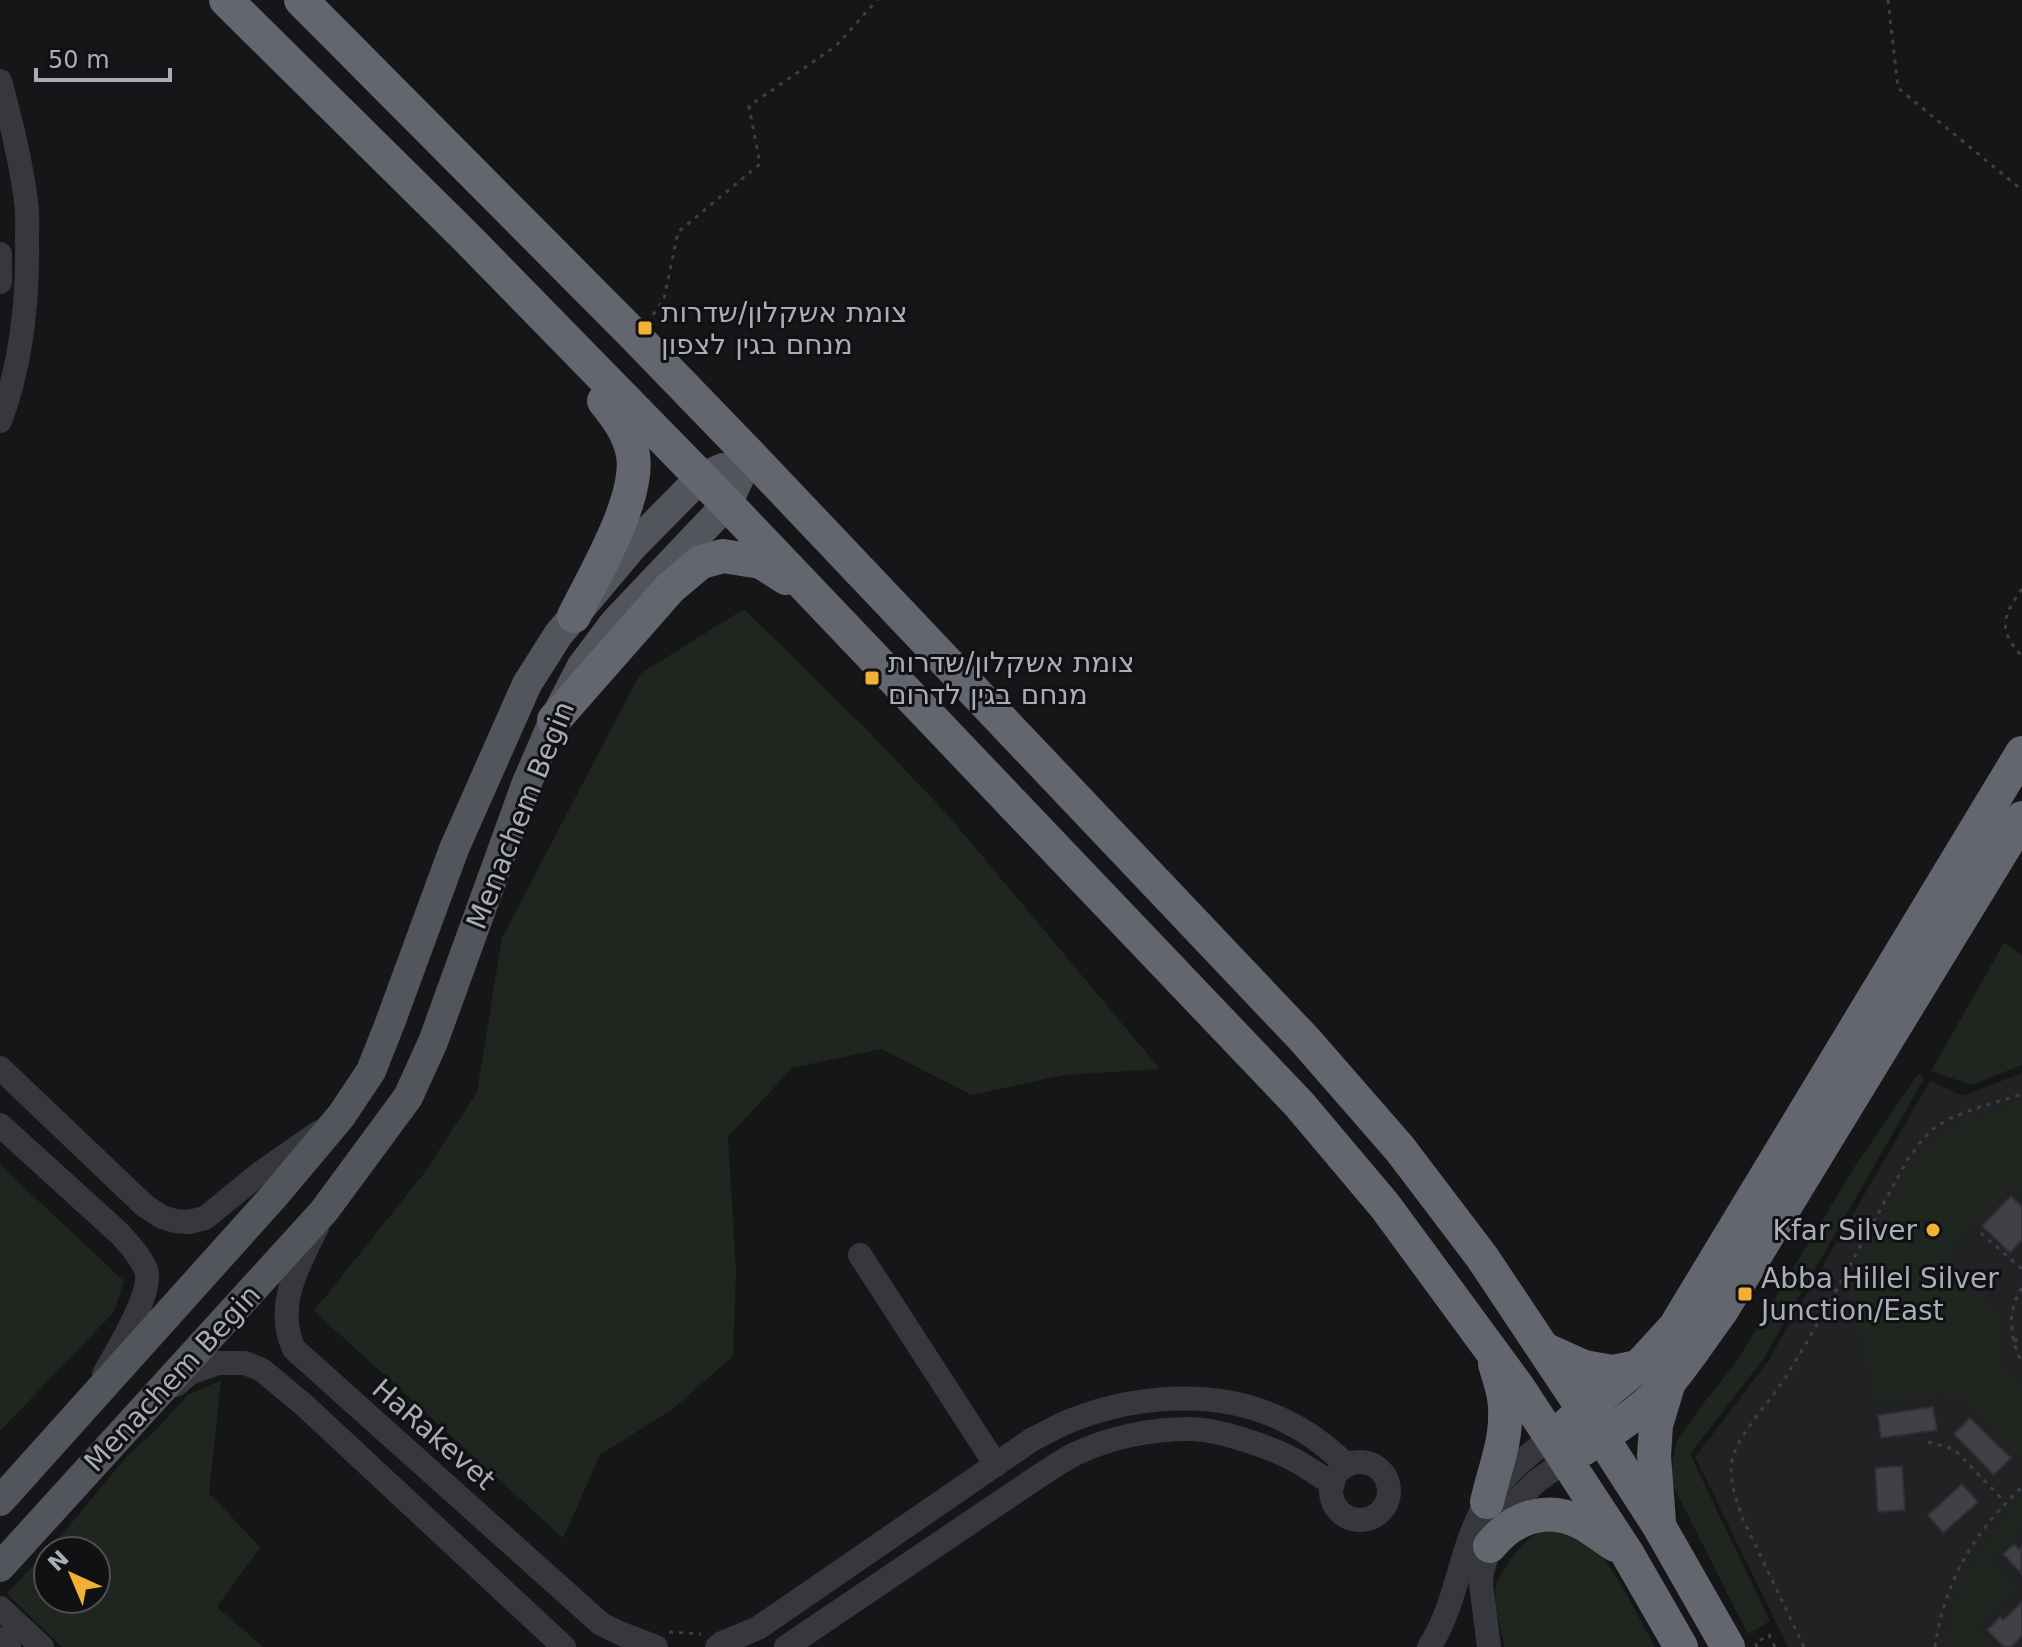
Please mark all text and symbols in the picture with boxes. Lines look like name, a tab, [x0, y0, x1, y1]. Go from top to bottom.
scale bar	[36, 32, 170, 82]
text: 50 m	[48, 46, 110, 74]
place label: צומת אשקלון/שדרות מנחם בגין לצפון	[661, 296, 908, 361]
marker: צומת אשקלון/שדרות מנחם בגין לצפון	[636, 319, 654, 337]
place label: צומת אשקלון/שדרות מנחם בגין לדרום	[888, 646, 1135, 711]
marker: צומת אשקלון/שדרות מנחם בגין לדרום	[863, 669, 881, 687]
street label: Menachem Begin	[460, 697, 581, 934]
place label: Kfar Silver	[1773, 1214, 1917, 1247]
marker: Kfar Silver	[1924, 1221, 1942, 1239]
place label: Abba Hillel Silver Junction/East	[1759, 1262, 1999, 1327]
street label: Menachem Begin	[78, 1278, 267, 1478]
marker: Abba Hillel Silver Junction/East	[1736, 1285, 1754, 1303]
street label: HaRakevet	[366, 1372, 502, 1497]
north arrow	[32, 1535, 112, 1615]
text: N	[43, 1546, 74, 1576]

